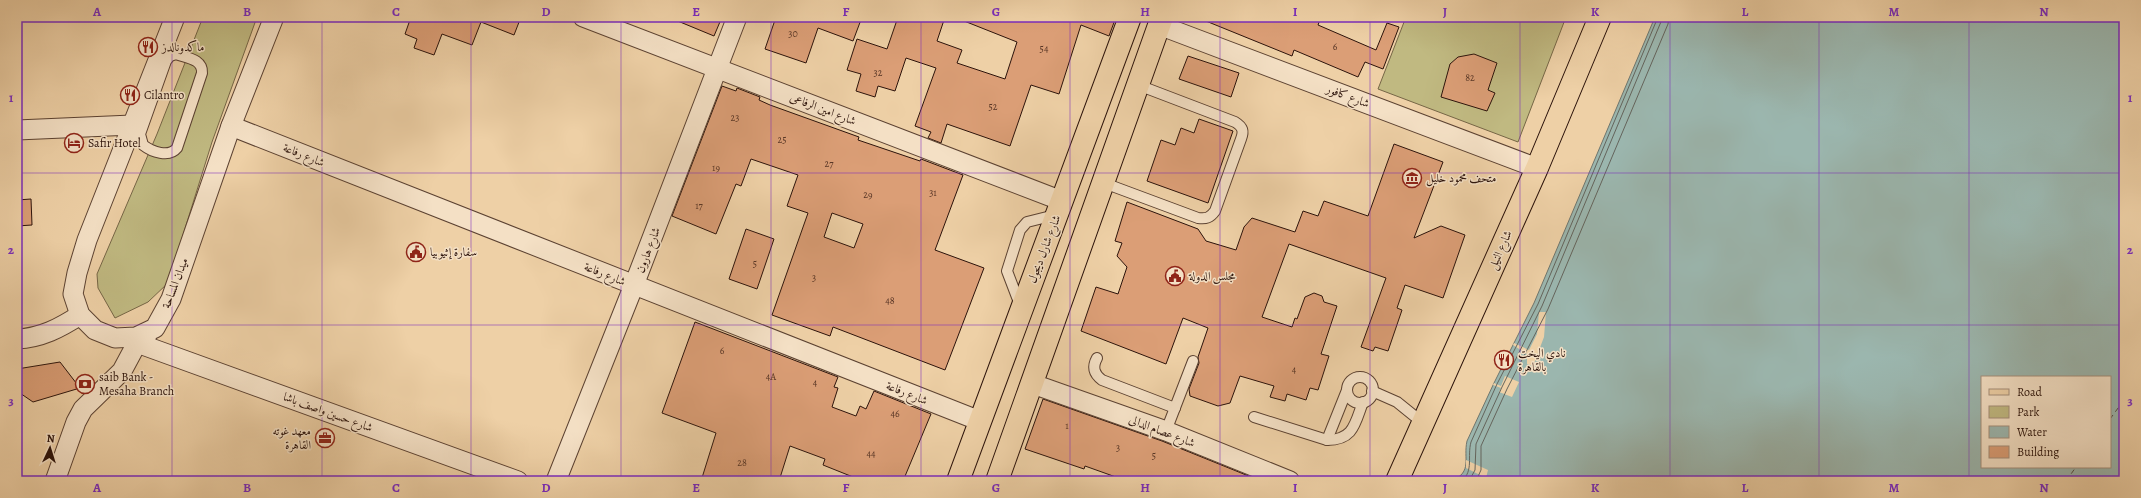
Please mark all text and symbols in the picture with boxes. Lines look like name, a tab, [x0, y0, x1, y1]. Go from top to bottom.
text: A	[92, 3, 102, 20]
text: B	[243, 3, 251, 20]
text: C	[392, 3, 400, 20]
text: D	[541, 3, 551, 20]
text: E	[692, 3, 700, 20]
text: F	[843, 3, 850, 20]
text: G	[992, 3, 1000, 20]
text: H	[1140, 3, 1150, 20]
text: I	[1293, 3, 1298, 20]
text: J	[1443, 3, 1447, 20]
text: K	[1591, 3, 1600, 20]
text: L	[1742, 3, 1749, 20]
text: M	[1889, 3, 1900, 20]
text: N	[2039, 3, 2049, 20]
house number: 30	[788, 27, 798, 40]
restaurant icon: ماكدونالدز	[137, 36, 159, 58]
place label: ماكدونالدز	[161, 39, 205, 55]
house number: 6	[1333, 40, 1338, 53]
house number: 54	[1040, 42, 1049, 55]
house number: 32	[874, 66, 883, 79]
house number: 82	[1465, 71, 1475, 84]
street label: شارع كافور	[1322, 80, 1372, 114]
restaurant icon: Cilantro	[119, 84, 141, 106]
place label: Cilantro	[144, 87, 184, 103]
text: 1	[9, 89, 14, 106]
street label: شارع امين الرفاعى	[786, 89, 859, 132]
text: 1	[2128, 89, 2133, 106]
house number: 52	[988, 100, 998, 113]
house number: 23	[731, 111, 739, 124]
hotel icon: Safir Hotel	[63, 132, 85, 154]
house number: 25	[777, 133, 787, 146]
place label: Safir Hotel	[88, 135, 141, 151]
street label: شارع رفاعة	[280, 139, 327, 173]
house number: 27	[825, 157, 834, 170]
house number: 19	[712, 161, 720, 174]
museum icon: متحف محمود خليل	[1401, 167, 1423, 189]
place label: متحف محمود خليل	[1426, 170, 1496, 187]
house number: 31	[929, 186, 937, 199]
house number: 29	[863, 188, 873, 201]
house number: 17	[695, 199, 704, 212]
street label: شارع شارل ديجول	[1024, 213, 1067, 286]
street label: شارع هارون	[632, 225, 667, 276]
street label: شارع النيل	[1484, 228, 1519, 273]
text: 2	[8, 241, 15, 258]
public building icon: سفارة إثيوبيا	[405, 241, 427, 263]
text: 2	[2127, 241, 2134, 258]
place label: سفارة إثيوبيا	[430, 244, 477, 260]
street label: ميدان المساحة	[158, 255, 192, 311]
house number: 5	[753, 257, 757, 270]
street label: شارع رفاعة	[581, 258, 628, 292]
public building icon: مجلس الدولة	[1164, 265, 1186, 287]
place label: مجلس الدولة	[1188, 268, 1236, 285]
house number: 3	[812, 271, 816, 284]
house number: 48	[885, 294, 895, 307]
house number: 6	[720, 344, 725, 357]
place label: نادي اليخت بالقاهرة	[1518, 345, 1566, 375]
restaurant icon: نادي اليخت بالقاهرة	[1493, 349, 1515, 371]
house number: 4	[1292, 363, 1297, 376]
place label: saib Bank - Mesaha Branch	[99, 369, 175, 399]
house number: 4A	[766, 370, 776, 383]
bank icon: saib Bank - Mesaha Branch	[74, 373, 96, 395]
house number: 4	[813, 376, 818, 389]
legend	[1981, 376, 2111, 468]
street label: شارع رفاعة	[883, 377, 930, 411]
text: Road	[2017, 384, 2043, 400]
street label: شارع حسين واصف باشا	[280, 388, 375, 439]
text: 3	[8, 392, 14, 409]
text: 3	[2127, 392, 2133, 409]
text: Park	[2017, 404, 2040, 420]
house number: 46	[890, 407, 900, 420]
street label: شارع عصام الدالى	[1126, 411, 1197, 454]
house number: 1	[1065, 419, 1069, 432]
place label: معهد غوته القاهرة	[273, 423, 311, 453]
text: Water	[2016, 424, 2047, 440]
office icon: معهد غوته القاهرة	[314, 427, 336, 449]
north arrow	[30, 428, 70, 468]
text: N	[46, 431, 55, 446]
house number: 3	[1116, 441, 1120, 454]
text: Building	[2017, 444, 2059, 460]
house number: 44	[866, 447, 876, 460]
house number: 5	[1152, 449, 1156, 462]
house number: 28	[737, 456, 747, 469]
text: A	[92, 479, 102, 496]
text: B	[243, 479, 251, 496]
text: C	[392, 479, 400, 496]
text: D	[541, 479, 551, 496]
text: E	[692, 479, 700, 496]
text: F	[843, 479, 850, 496]
text: G	[992, 479, 1000, 496]
text: H	[1140, 479, 1150, 496]
text: I	[1293, 479, 1298, 496]
text: J	[1443, 479, 1447, 496]
text: K	[1591, 479, 1600, 496]
text: L	[1742, 479, 1749, 496]
text: M	[1889, 479, 1900, 496]
text: N	[2039, 479, 2049, 496]

